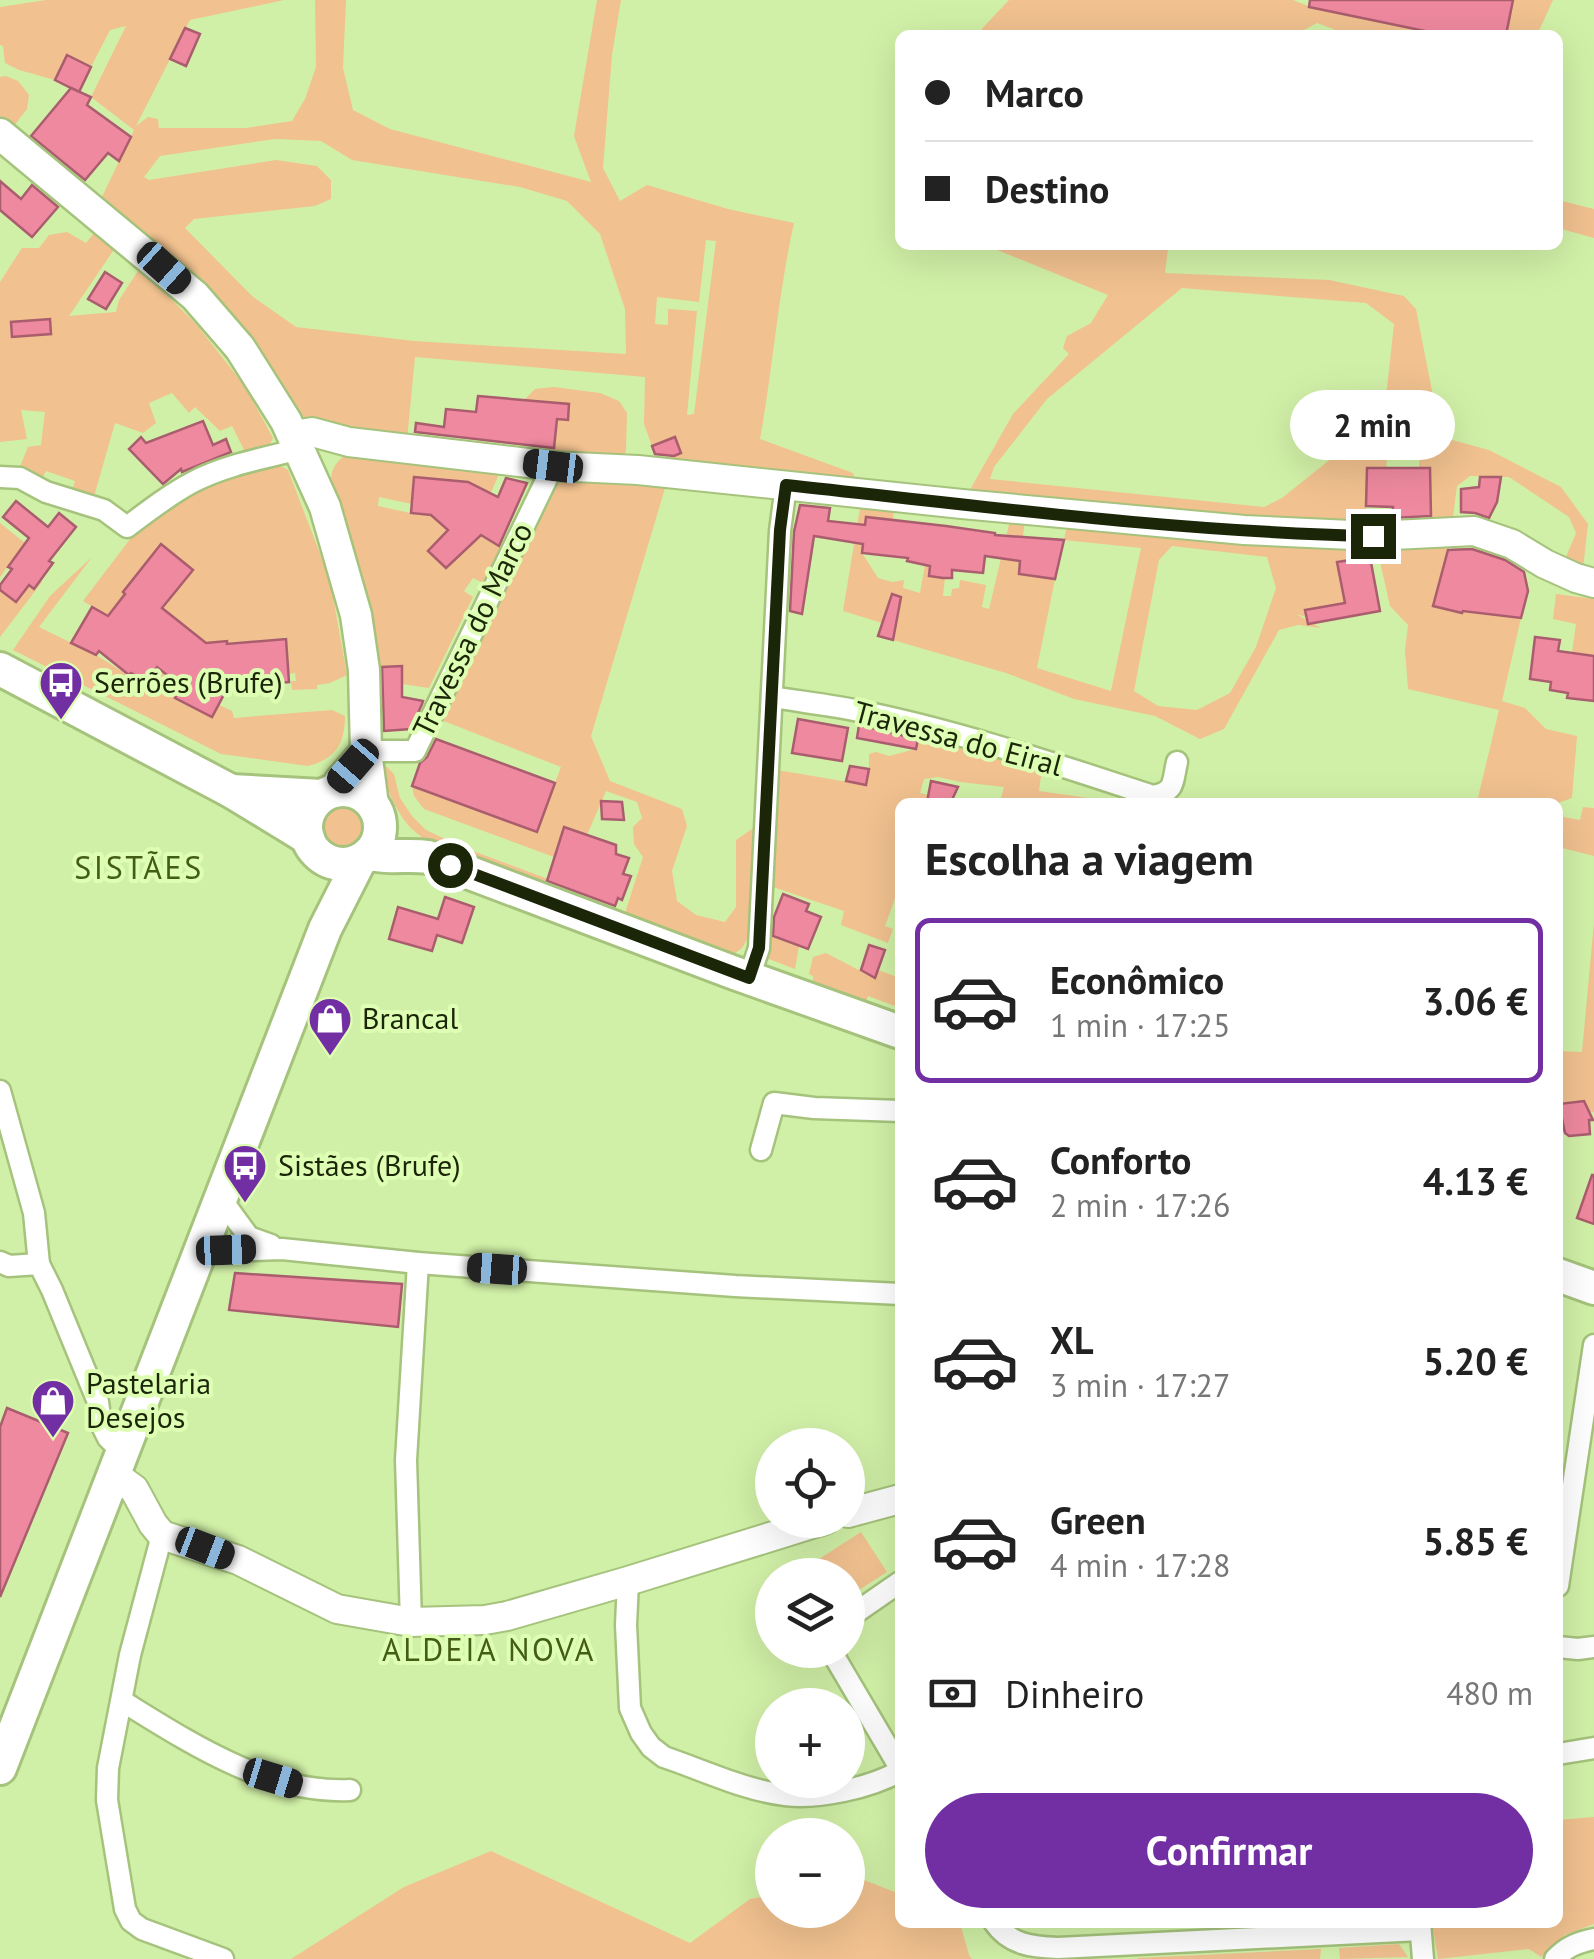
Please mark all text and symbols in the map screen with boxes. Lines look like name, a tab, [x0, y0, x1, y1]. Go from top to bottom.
text: Marco	[985, 68, 1084, 117]
text: Destino	[985, 164, 1110, 213]
car	[132, 237, 196, 299]
callout: 2 min	[1290, 391, 1456, 461]
text: 2 min	[1333, 404, 1412, 446]
car	[521, 447, 585, 485]
route end	[1351, 514, 1396, 559]
street label: Travessa do Marco	[403, 516, 540, 743]
bus stop icon: Serrões (Brufe)	[38, 660, 84, 721]
place label: Serrões (Brufe)	[94, 662, 283, 701]
street label: Travessa do Eiral	[850, 691, 1067, 784]
car	[322, 734, 384, 798]
text: Escolha a viagem	[925, 829, 1254, 887]
route start	[428, 843, 473, 888]
district label: SISTÃES	[74, 846, 204, 888]
text: Econômico	[1050, 955, 1224, 1004]
icon: car	[930, 956, 1020, 1046]
text: 3.06 €	[1423, 976, 1528, 1025]
shop icon: Brancal	[307, 996, 353, 1057]
place label: Brancal	[362, 998, 458, 1037]
text: 1 min · 17:25	[1050, 1004, 1230, 1046]
text: Conforto	[1050, 1135, 1191, 1184]
icon: car	[930, 1136, 1020, 1226]
bus stop icon: Sistães (Brufe)	[222, 1143, 268, 1204]
place label: Sistães (Brufe)	[278, 1145, 461, 1184]
text: 4.13 €	[1423, 1156, 1528, 1205]
text: 2 min · 17:26	[1050, 1184, 1230, 1226]
car	[195, 1234, 257, 1266]
car	[466, 1252, 528, 1286]
text: XL	[1050, 1315, 1094, 1364]
icon: car	[930, 1316, 1020, 1406]
text: 5.20 €	[1423, 1336, 1528, 1385]
place label: Pastelaria Desejos	[86, 1363, 211, 1436]
text: 3 min · 17:27	[1050, 1364, 1230, 1406]
shop icon: Pastelaria Desejos	[30, 1378, 76, 1439]
map controls	[755, 1428, 865, 1928]
button: locate	[755, 1428, 865, 1538]
text: Green	[1050, 1495, 1146, 1544]
icon: car	[930, 1496, 1020, 1586]
text: 5.85 €	[1423, 1516, 1528, 1565]
car	[172, 1523, 238, 1573]
text: 4 min · 17:28	[1050, 1544, 1230, 1586]
button: layers	[755, 1558, 865, 1668]
district label: ALDEIA NOVA	[382, 1628, 596, 1670]
icon: cash	[925, 1666, 980, 1721]
text: Dinheiro	[1005, 1669, 1144, 1718]
text: 480 m	[1446, 1672, 1533, 1714]
button: +	[755, 1688, 865, 1798]
car	[240, 1755, 306, 1801]
button: Confirmar	[925, 1793, 1533, 1908]
button: −	[755, 1818, 865, 1928]

